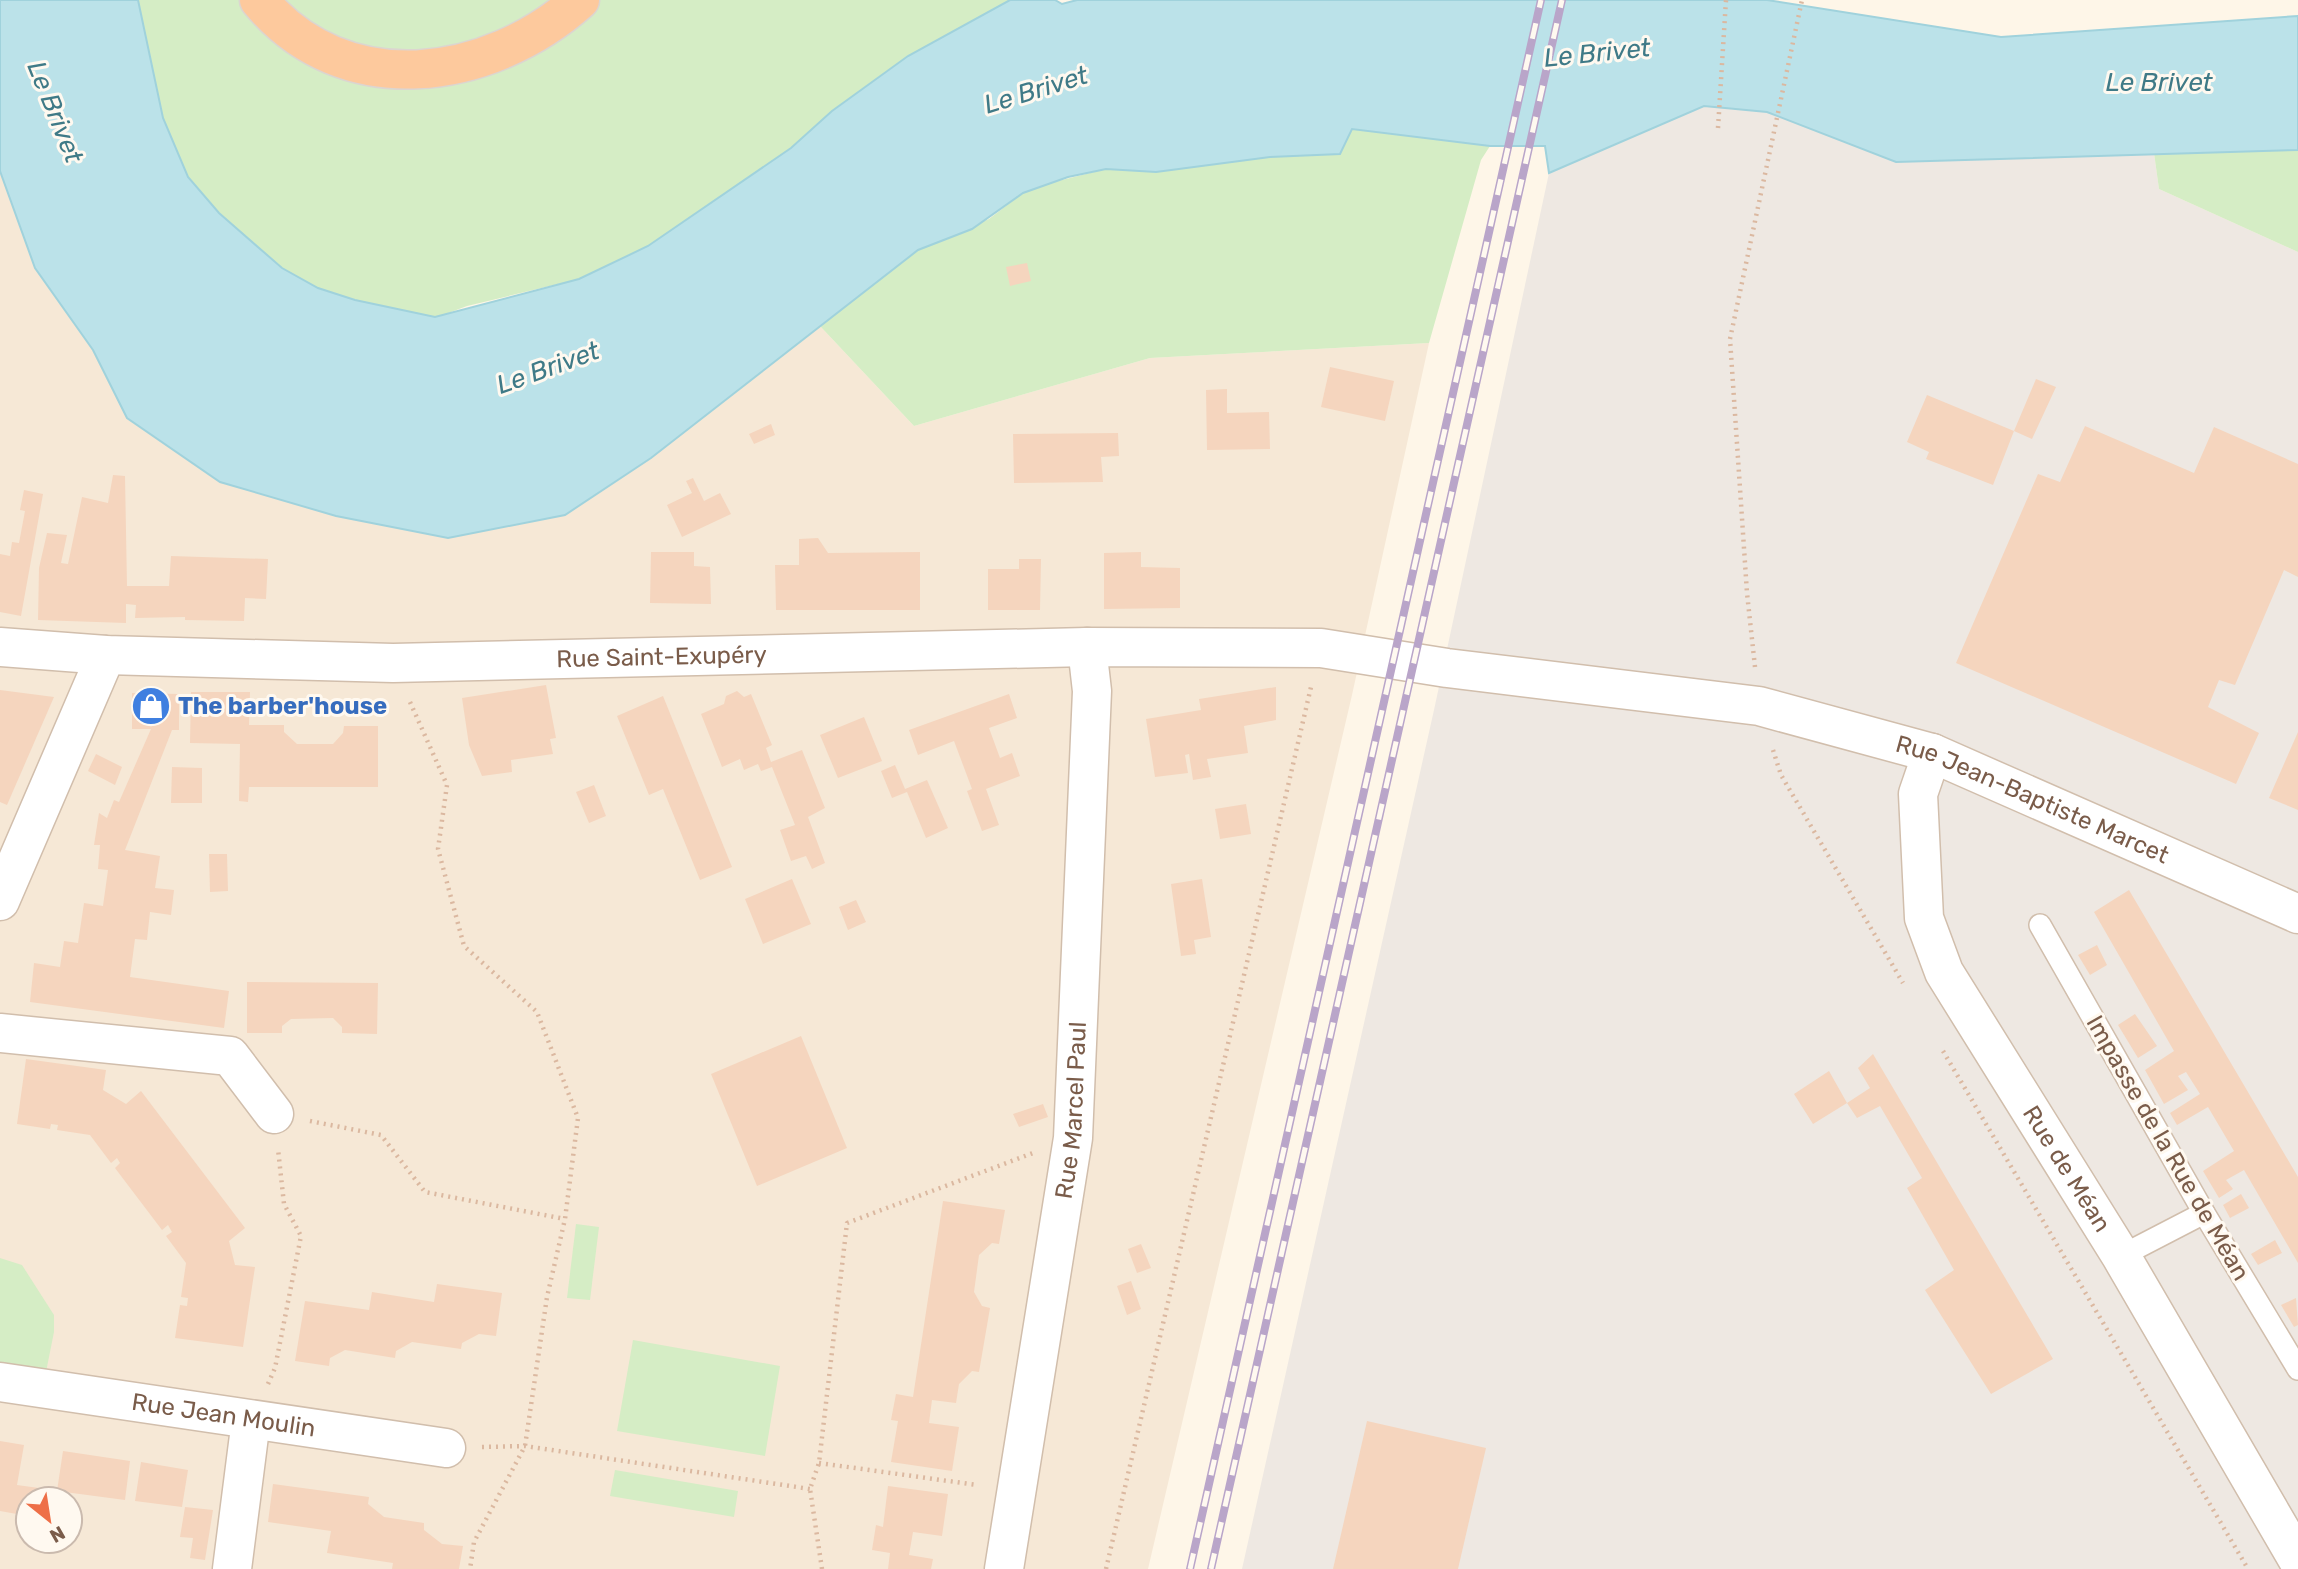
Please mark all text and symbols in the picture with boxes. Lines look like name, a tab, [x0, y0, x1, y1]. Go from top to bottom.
water label: Le Brivet	[1542, 32, 1653, 74]
water label: Le Brivet	[21, 57, 90, 168]
water label: Le Brivet	[980, 59, 1093, 120]
water label: Le Brivet	[2105, 67, 2214, 98]
water label: Le Brivet	[492, 335, 605, 401]
street label: Rue Saint-Exupéry	[556, 640, 767, 673]
shop icon: The barber'house	[130, 685, 172, 727]
place label: The barber'house	[178, 692, 387, 720]
street label: Rue Jean-Baptiste Marcet	[1893, 730, 2173, 869]
street label: Impasse de la Rue de Méan	[2081, 1011, 2255, 1285]
street label: Rue Marcel Paul	[1049, 1021, 1092, 1201]
street label: Rue de Méan	[2017, 1101, 2117, 1237]
street label: Rue Jean Moulin	[130, 1388, 317, 1443]
north arrow	[14, 1485, 84, 1555]
text: N	[46, 1521, 69, 1548]

